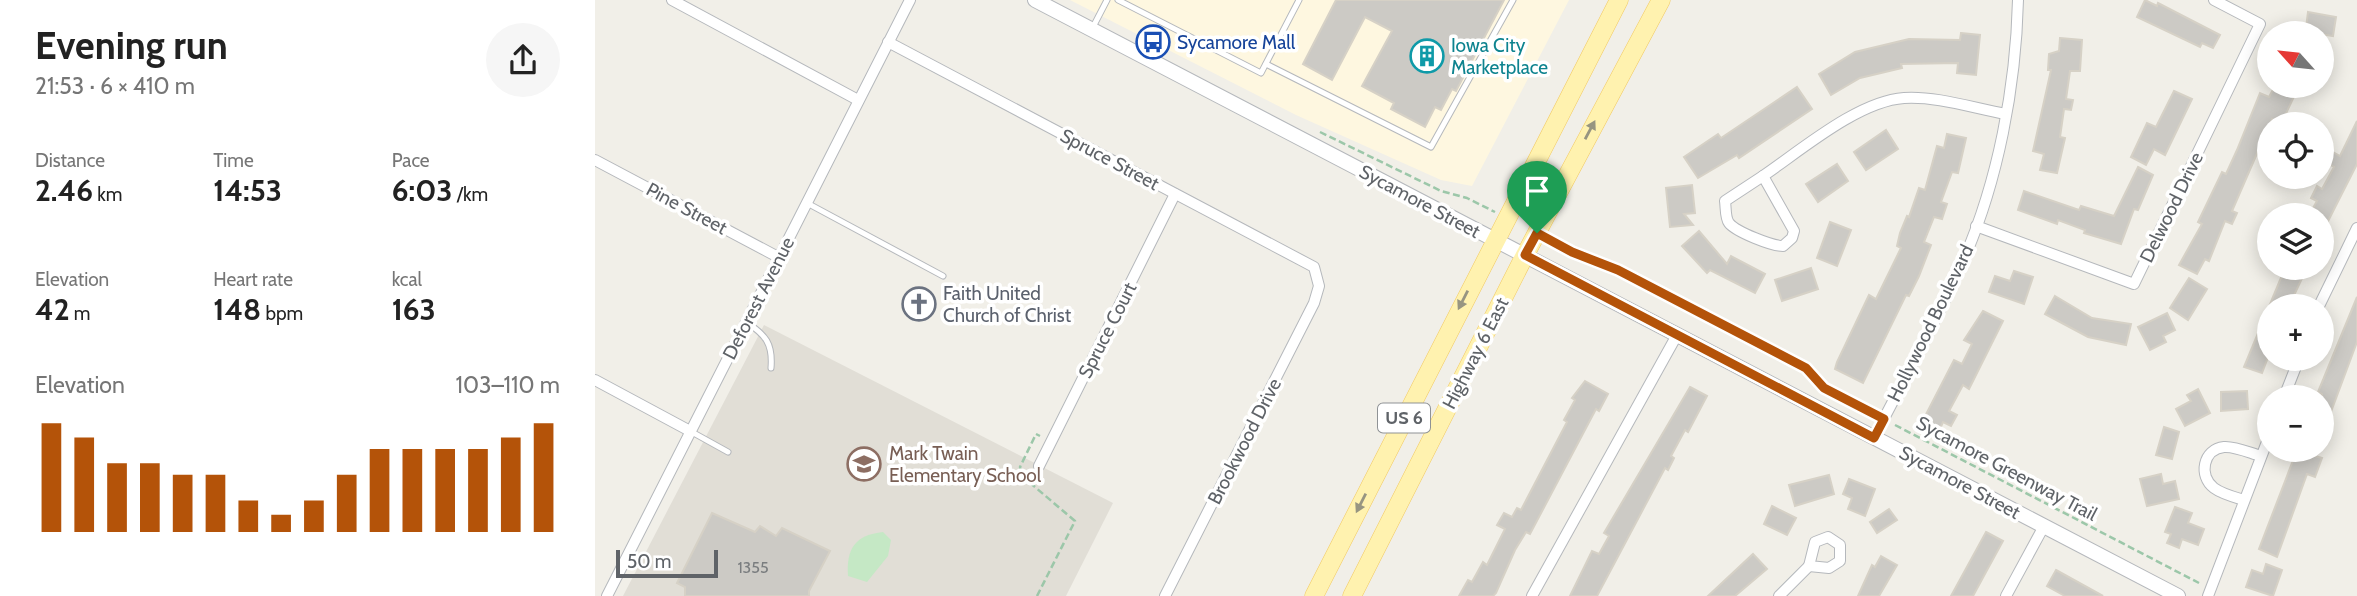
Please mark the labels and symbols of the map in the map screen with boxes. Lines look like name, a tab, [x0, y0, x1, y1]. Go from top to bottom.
north arrow	[2257, 21, 2335, 98]
bus stop icon: Sycamore Mall	[1134, 23, 1172, 61]
place label: Sycamore Mall	[1177, 31, 1296, 54]
place label: Iowa City Marketplace	[1451, 34, 1548, 79]
building icon: Iowa City Marketplace	[1408, 37, 1446, 75]
one-way arrow	[1585, 120, 1596, 140]
street label: Spruce Street	[1056, 124, 1164, 195]
street label: Delwood Drive	[2135, 148, 2208, 266]
street label: Sycamore Street	[1355, 160, 1485, 243]
pin	[1507, 161, 1567, 233]
street label: Pine Street	[642, 178, 732, 240]
street label: Deforest Avenue	[718, 233, 799, 363]
street label: Hollywood Boulevard	[1882, 241, 1978, 406]
street label: Spruce Court	[1074, 278, 1142, 382]
place label: Faith United Church of Christ	[943, 282, 1072, 327]
church icon: Faith United Church of Christ	[900, 285, 938, 323]
one-way arrow	[1458, 290, 1469, 310]
street label: Highway 6 East	[1437, 293, 1514, 413]
street label: Brookwood Drive	[1203, 374, 1286, 508]
road number: US 6	[1378, 404, 1430, 432]
street label: Sycamore Greenway Trail	[1912, 411, 2102, 526]
street label: Sycamore Street	[1895, 441, 2025, 524]
place label: Mark Twain Elementary School	[889, 442, 1042, 487]
school or university icon: Mark Twain Elementary School	[845, 445, 883, 483]
one-way arrow	[1355, 493, 1366, 513]
scale bar	[616, 547, 717, 579]
house number: 1355	[737, 558, 769, 577]

